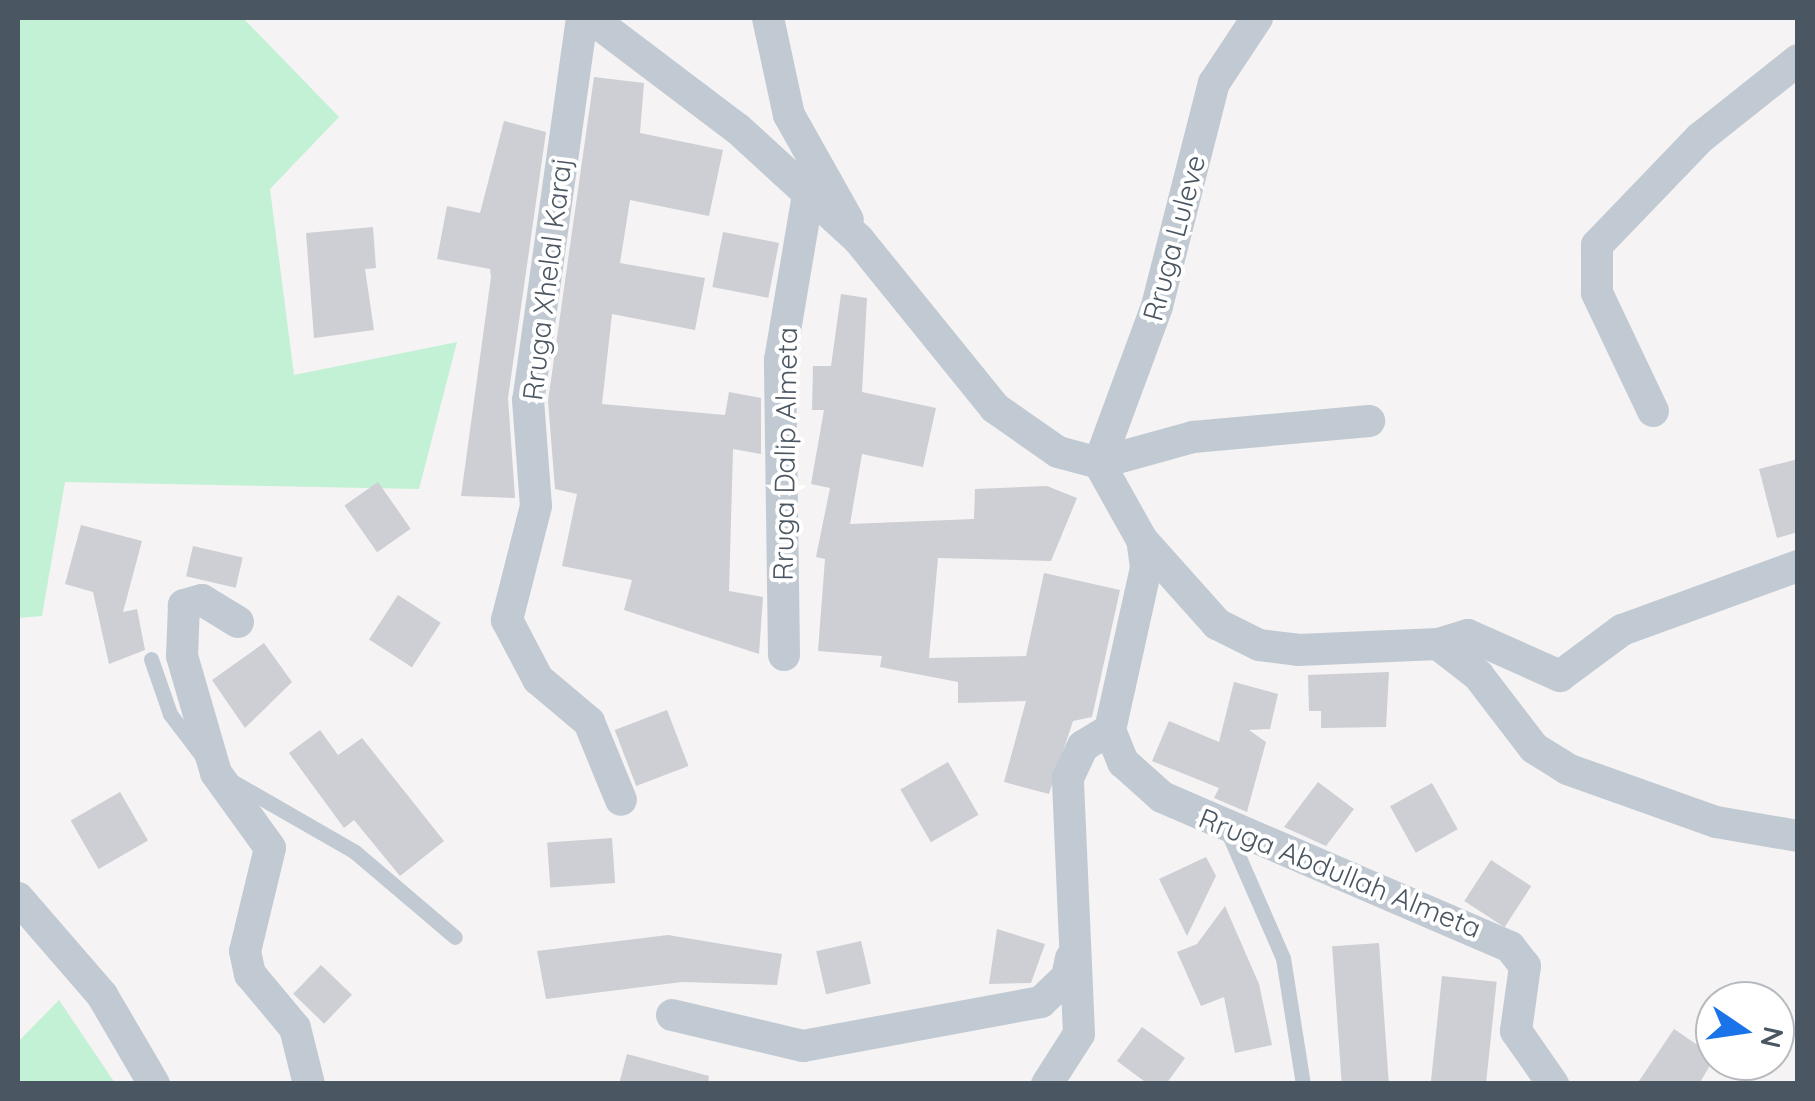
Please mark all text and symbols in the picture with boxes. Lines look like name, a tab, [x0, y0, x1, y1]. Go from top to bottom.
street label: Rruga Luleve	[1136, 151, 1212, 325]
street label: Rruga Xhelal Karaj	[515, 156, 579, 402]
street label: Rruga Dalip Almeta	[766, 327, 804, 581]
street label: Rruga Abdullah Almeta	[1194, 801, 1486, 945]
north arrow	[1695, 981, 1795, 1081]
text: N	[1753, 1023, 1792, 1051]

